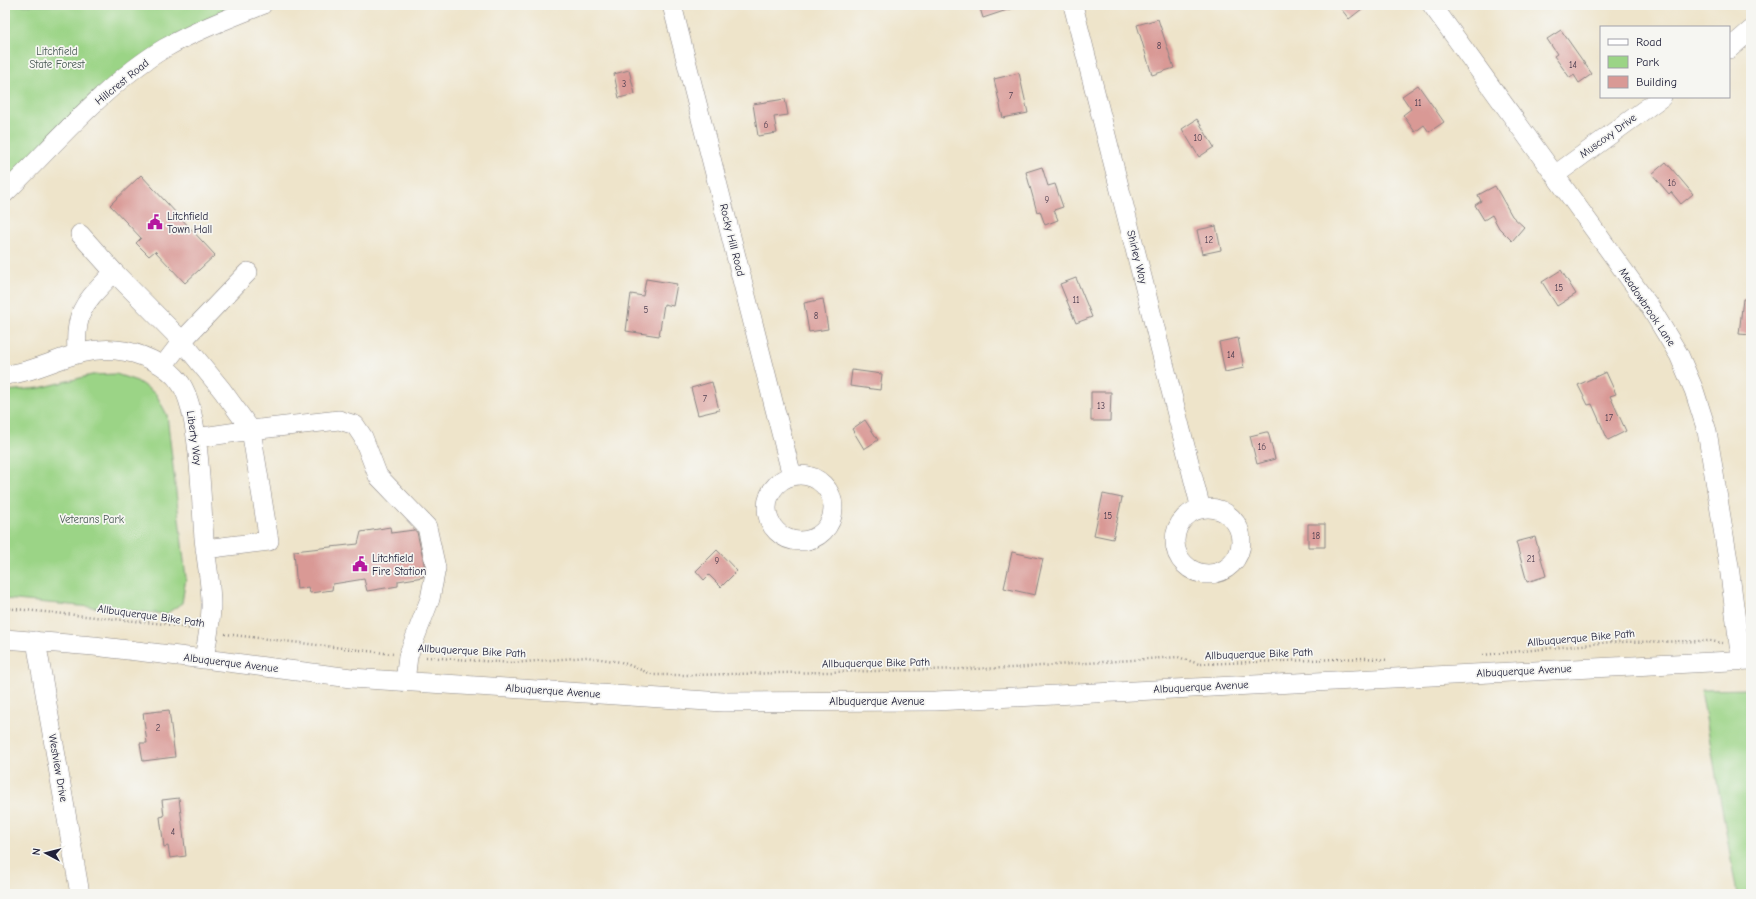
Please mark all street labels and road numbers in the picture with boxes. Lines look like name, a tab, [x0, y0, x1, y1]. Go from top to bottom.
street label: Hillcrest Road	[93, 56, 152, 108]
street label: Muscovy Drive	[1577, 111, 1639, 161]
street label: Rocky Hill Road	[717, 202, 747, 278]
street label: Shirley Way	[1124, 229, 1150, 285]
street label: Meadowbrook Lane	[1616, 265, 1678, 349]
street label: Liberty Way	[184, 410, 204, 466]
street label: Allbuquerque Bike Path	[97, 602, 206, 630]
street label: Allbuquerque Bike Path	[1527, 627, 1636, 649]
street label: Allbuquerque Bike Path	[418, 642, 526, 660]
street label: Allbuquerque Bike Path	[1205, 646, 1313, 662]
street label: Albuquerque Avenue	[183, 651, 280, 675]
street label: Allbuquerque Bike Path	[822, 656, 930, 670]
street label: Albuquerque Avenue	[1476, 662, 1572, 680]
street label: Albuquerque Avenue	[1153, 678, 1249, 696]
street label: Albuquerque Avenue	[505, 681, 601, 701]
street label: Albuquerque Avenue	[829, 695, 925, 708]
street label: Westview Drive	[46, 733, 70, 803]

